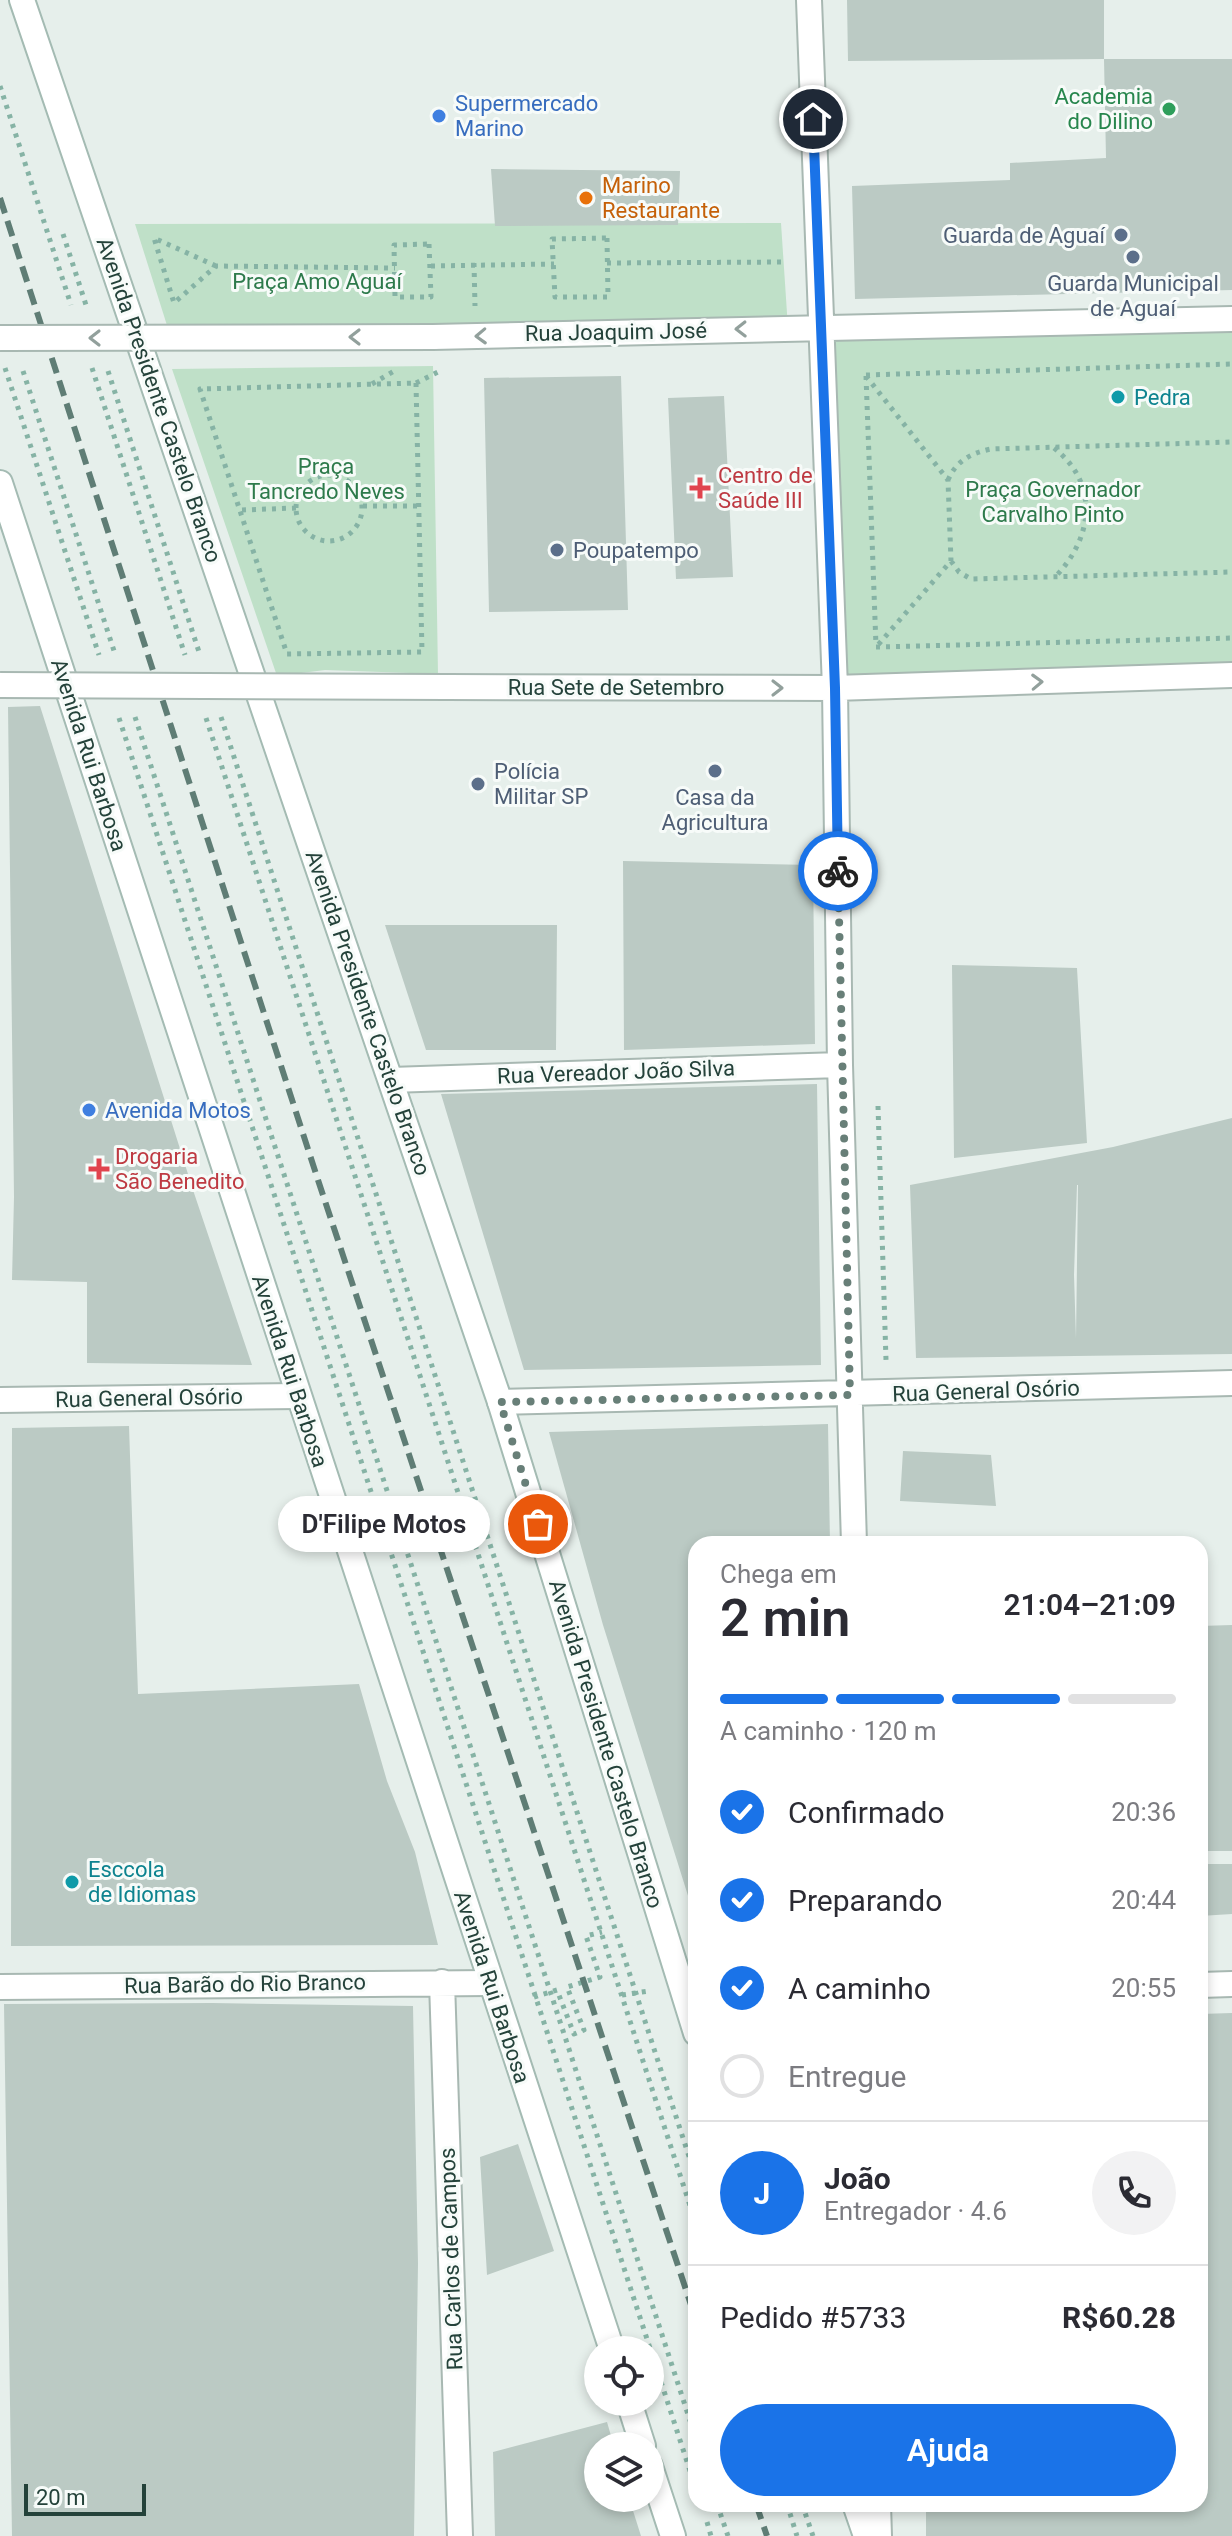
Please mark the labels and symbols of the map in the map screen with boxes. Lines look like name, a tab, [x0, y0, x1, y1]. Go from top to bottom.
place label: Academia do Dilino	[1054, 84, 1153, 134]
pin	[779, 85, 847, 153]
place label: Supermercado Marino	[455, 91, 598, 141]
marker: Academia do Dilino	[1160, 100, 1178, 118]
marker: Supermercado Marino	[430, 107, 448, 125]
place label: Marino Restaurante	[602, 173, 720, 223]
marker: Marino Restaurante	[577, 189, 595, 207]
place label: Guarda de Aguaí	[943, 223, 1107, 248]
marker: Guarda de Aguaí	[1112, 226, 1130, 244]
street label: Avenida Presidente Castelo Branco	[91, 234, 227, 566]
marker: Guarda Municipal de Aguaí	[1124, 248, 1142, 266]
park label: Praça Amo Aguaí	[232, 269, 403, 294]
place label: Guarda Municipal de Aguaí	[1047, 271, 1219, 321]
street label: Rua Joaquim José	[525, 318, 707, 346]
one-way arrow	[734, 321, 747, 338]
one-way arrow	[474, 327, 487, 344]
one-way arrow	[348, 328, 361, 346]
one-way arrow	[88, 329, 101, 347]
place label: Pedra	[1134, 385, 1191, 410]
marker: Pedra	[1109, 388, 1127, 406]
park label: Praça Tancredo Neves	[247, 454, 405, 504]
place label: Centro de Saúde III	[718, 463, 813, 513]
marker: Centro de Saúde III	[689, 477, 711, 499]
park label: Praça Governador Carvalho Pinto	[965, 477, 1141, 527]
place label: Poupatempo	[573, 538, 699, 563]
marker: Poupatempo	[548, 541, 566, 559]
street label: Avenida Rui Barbosa	[46, 655, 132, 855]
one-way arrow	[1031, 673, 1044, 690]
street label: Rua Sete de Setembro	[508, 675, 724, 700]
one-way arrow	[771, 679, 784, 697]
place label: Polícia Militar SP	[494, 759, 588, 809]
marker: Casa da Agricultura	[706, 762, 724, 780]
marker: Polícia Militar SP	[469, 775, 487, 793]
place label: Casa da Agricultura	[662, 785, 768, 835]
courier	[798, 831, 878, 911]
street label: Avenida Presidente Castelo Branco	[300, 847, 436, 1179]
street label: Rua Vereador João Silva	[497, 1055, 735, 1089]
place label: Avenida Motos	[105, 1098, 251, 1123]
marker: Avenida Motos	[80, 1101, 98, 1119]
place label: Drogaria São Benedito	[115, 1144, 245, 1194]
marker: Drogaria São Benedito	[90, 1160, 108, 1178]
street label: Avenida Rui Barbosa	[247, 1271, 333, 1471]
street label: Rua General Osório	[892, 1375, 1080, 1407]
street label: Rua General Osório	[55, 1384, 243, 1412]
pin	[504, 1490, 572, 1558]
callout: D'Filipe Motos	[278, 1496, 490, 1552]
street label: Avenida Presidente Castelo Branco	[544, 1577, 668, 1911]
place label: Esccola de Idiomas	[88, 1857, 196, 1907]
marker: Esccola de Idiomas	[63, 1873, 81, 1891]
street label: Avenida Rui Barbosa	[449, 1887, 535, 2087]
street label: Rua Barão do Rio Branco	[124, 1969, 366, 1999]
street label: Rua Carlos de Campos	[435, 2147, 467, 2371]
scale bar	[24, 2480, 146, 2516]

